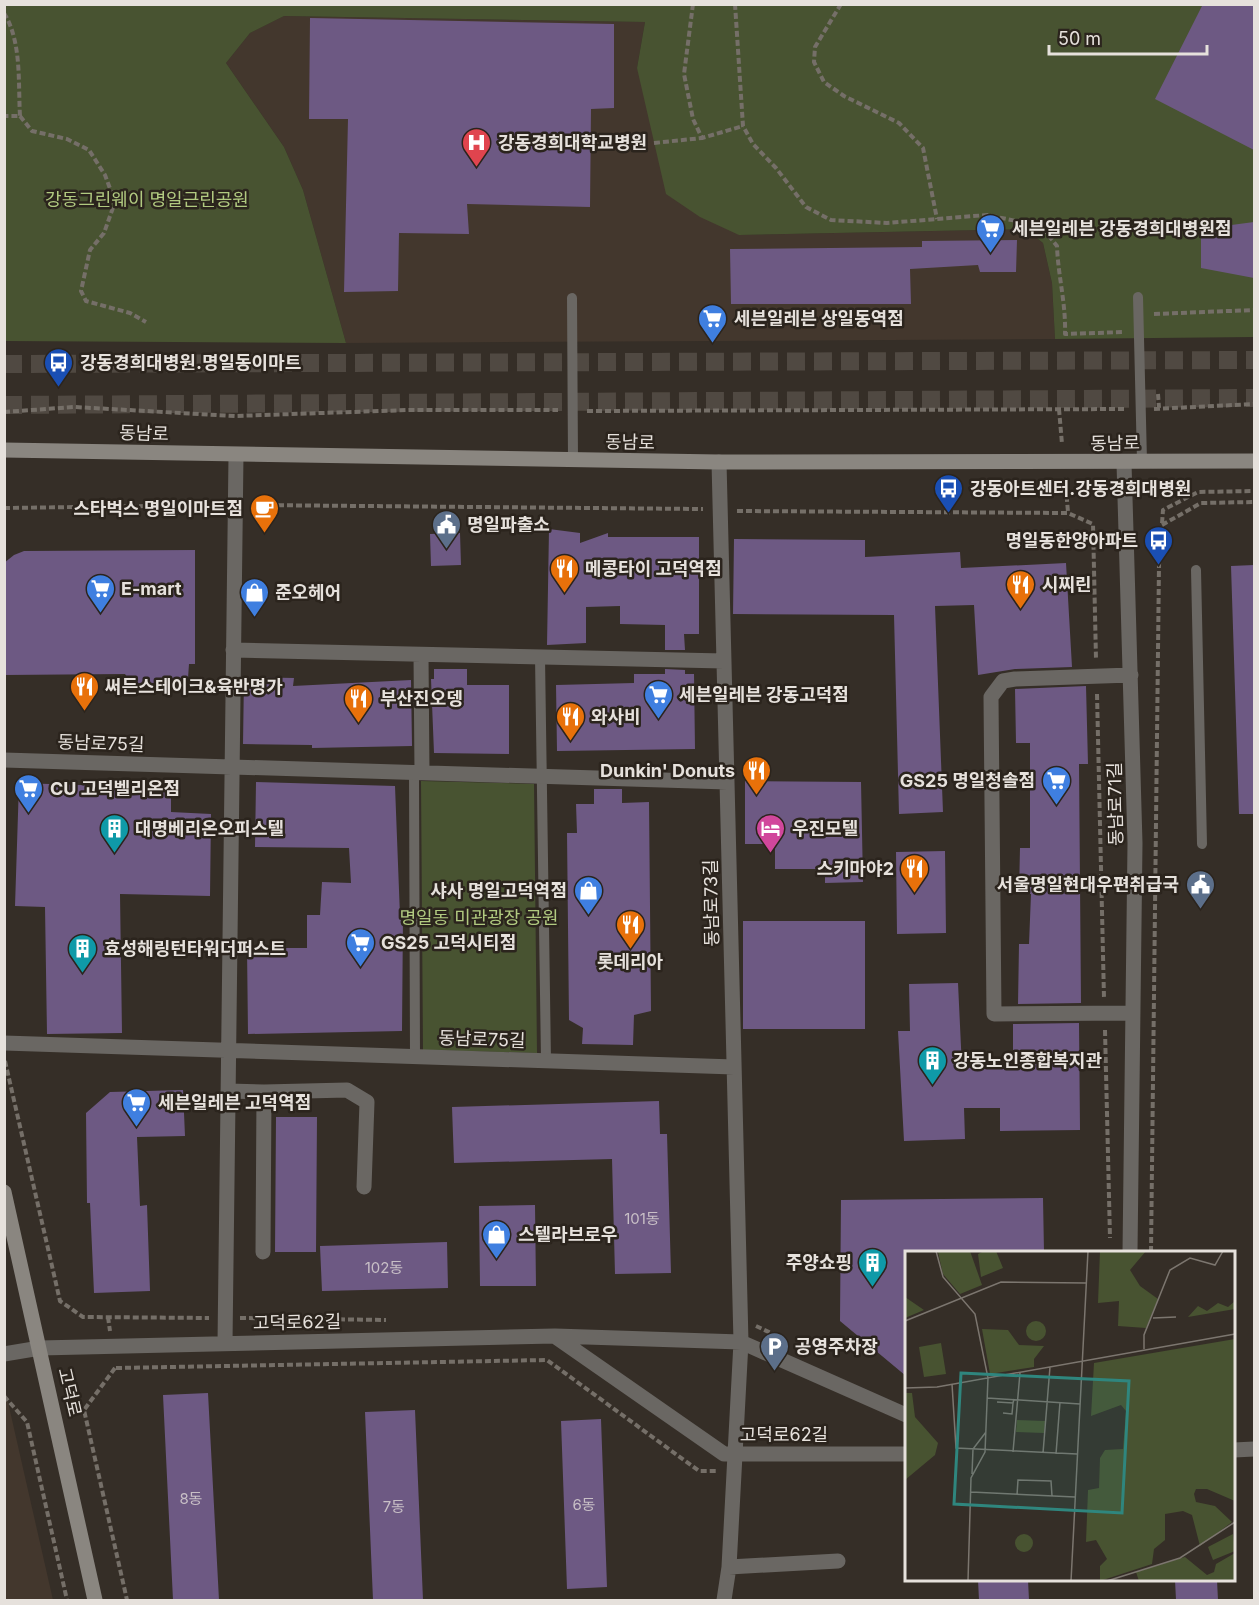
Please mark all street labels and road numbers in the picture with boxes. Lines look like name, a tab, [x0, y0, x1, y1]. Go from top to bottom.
street label: 동남로	[119, 422, 169, 444]
street label: 동남로	[605, 431, 655, 453]
street label: 동남로	[1090, 432, 1140, 454]
street label: 동남로75길	[57, 731, 145, 755]
street label: 동남로71길	[1104, 762, 1126, 846]
street label: 동남로73길	[700, 859, 722, 947]
street label: 동남로75길	[438, 1027, 526, 1051]
street label: 고덕로62길	[253, 1311, 341, 1333]
street label: 고덕로	[54, 1365, 86, 1419]
street label: 고덕로62길	[740, 1424, 828, 1445]

